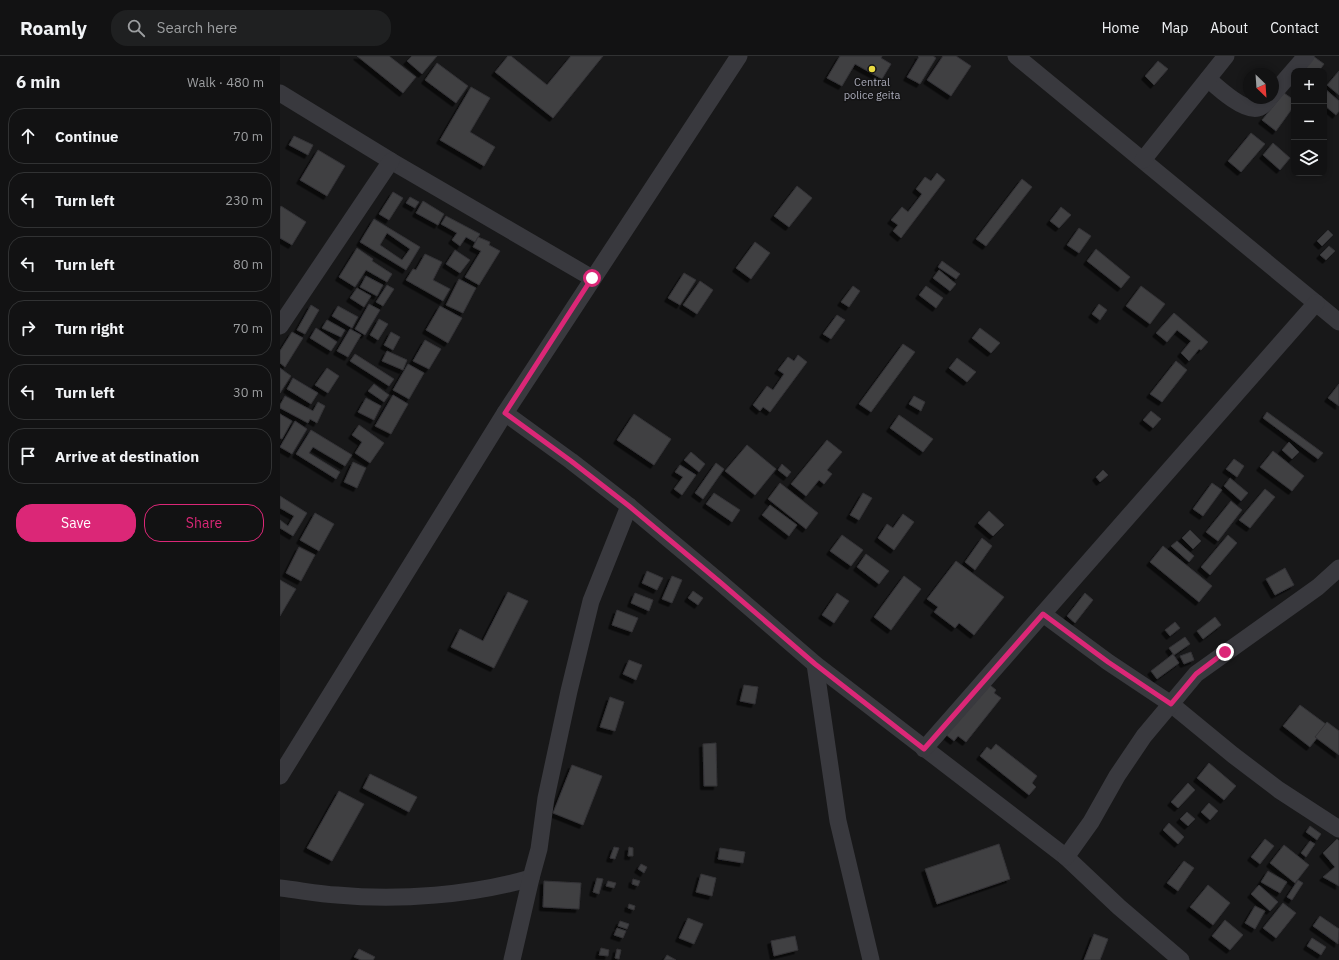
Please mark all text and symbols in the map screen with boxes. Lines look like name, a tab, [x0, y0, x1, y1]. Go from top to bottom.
search box	[111, 10, 391, 46]
text: Roamly	[20, 16, 87, 40]
icon: search	[125, 17, 147, 39]
text: Search here	[157, 18, 237, 37]
text: Home	[1102, 19, 1139, 37]
text: Map	[1161, 19, 1188, 37]
text: About	[1210, 19, 1248, 37]
text: Contact	[1270, 19, 1319, 37]
marker: Central police geita	[867, 64, 877, 74]
north arrow	[1243, 68, 1279, 104]
map controls	[1291, 68, 1327, 176]
button: +	[1291, 68, 1327, 104]
text: 6 min	[16, 71, 60, 93]
text: Walk · 480 m	[187, 74, 264, 91]
place label: Central police geita	[844, 75, 900, 102]
button: −	[1291, 104, 1327, 140]
icon: ahead	[17, 125, 39, 147]
text: Continue	[55, 127, 119, 146]
text: 70 m	[233, 128, 263, 145]
button: layers	[1291, 140, 1327, 176]
icon: left	[17, 189, 39, 211]
text: Turn left	[55, 191, 115, 210]
text: 230 m	[225, 192, 263, 209]
icon: left	[17, 253, 39, 275]
text: Turn left	[55, 255, 115, 274]
text: 80 m	[233, 256, 263, 273]
route start	[583, 269, 601, 287]
icon: right	[17, 317, 39, 339]
text: Turn right	[55, 319, 124, 338]
text: 70 m	[233, 320, 263, 337]
icon: left	[17, 381, 39, 403]
text: Turn left	[55, 383, 115, 402]
text: 30 m	[233, 384, 263, 401]
icon: arrive	[17, 445, 39, 467]
text: Arrive at destination	[55, 447, 199, 466]
button: Save	[16, 504, 136, 542]
button: Share	[144, 504, 264, 542]
route end	[1216, 643, 1234, 661]

